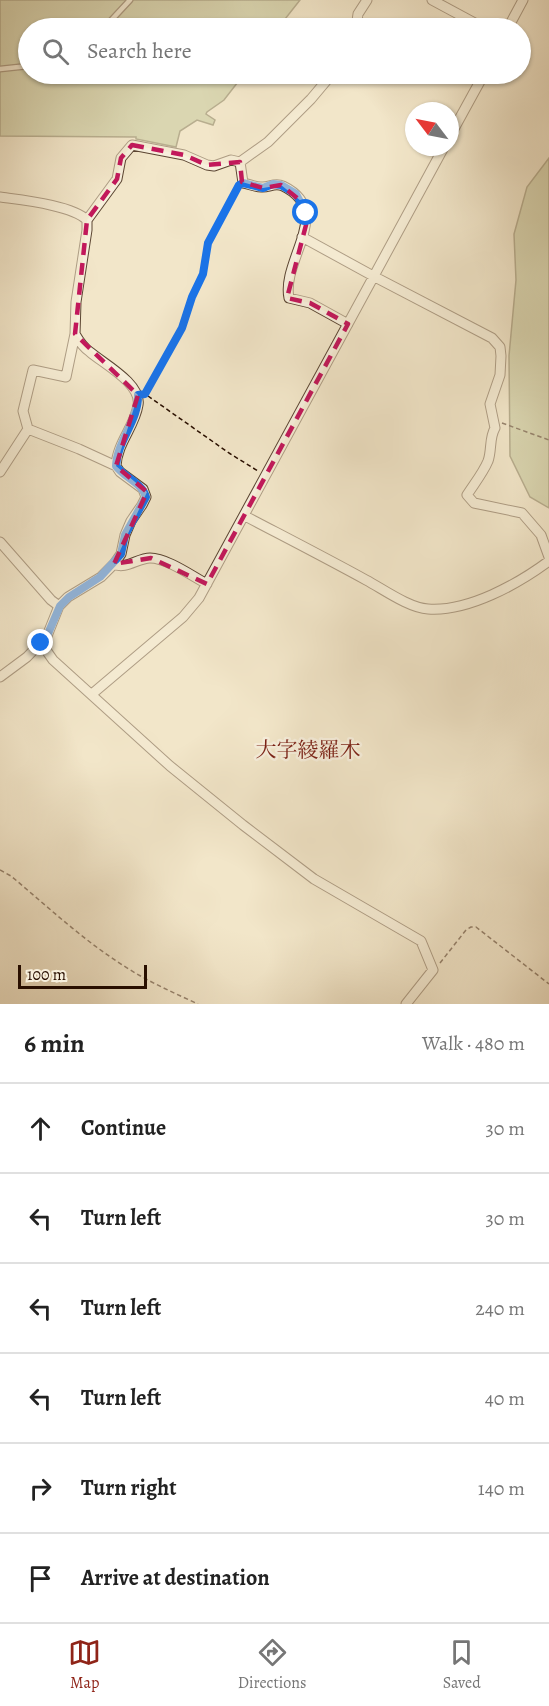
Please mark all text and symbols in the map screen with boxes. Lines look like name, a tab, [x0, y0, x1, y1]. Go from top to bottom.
search box	[18, 18, 531, 84]
icon: search	[39, 35, 72, 68]
text: Search here	[87, 36, 192, 66]
north arrow	[405, 102, 459, 156]
route start	[292, 199, 318, 225]
route end	[27, 629, 53, 655]
district label: 大字綾羅木	[256, 736, 361, 764]
scale bar	[18, 962, 147, 989]
text: 100 m	[27, 964, 66, 986]
text: 6 min	[24, 1026, 85, 1061]
text: Walk · 480 m	[422, 1030, 525, 1057]
icon: ahead	[24, 1112, 57, 1145]
text: Continue	[81, 1113, 166, 1143]
text: 30 m	[485, 1115, 525, 1142]
icon: left	[24, 1202, 57, 1235]
text: Turn left	[81, 1203, 161, 1233]
text: 30 m	[485, 1205, 525, 1232]
icon: left	[24, 1292, 57, 1325]
text: Turn left	[81, 1293, 161, 1323]
text: 240 m	[475, 1295, 525, 1322]
icon: left	[24, 1382, 57, 1415]
text: Turn left	[81, 1383, 161, 1413]
text: 40 m	[485, 1385, 525, 1412]
icon: right	[24, 1472, 57, 1505]
text: Turn right	[81, 1473, 177, 1503]
text: 140 m	[478, 1475, 525, 1502]
icon: arrive	[24, 1562, 57, 1595]
text: Arrive at destination	[81, 1563, 270, 1593]
tab: Map	[68, 1636, 101, 1694]
tab: Directions	[238, 1636, 306, 1694]
tab: Saved	[443, 1636, 481, 1694]

